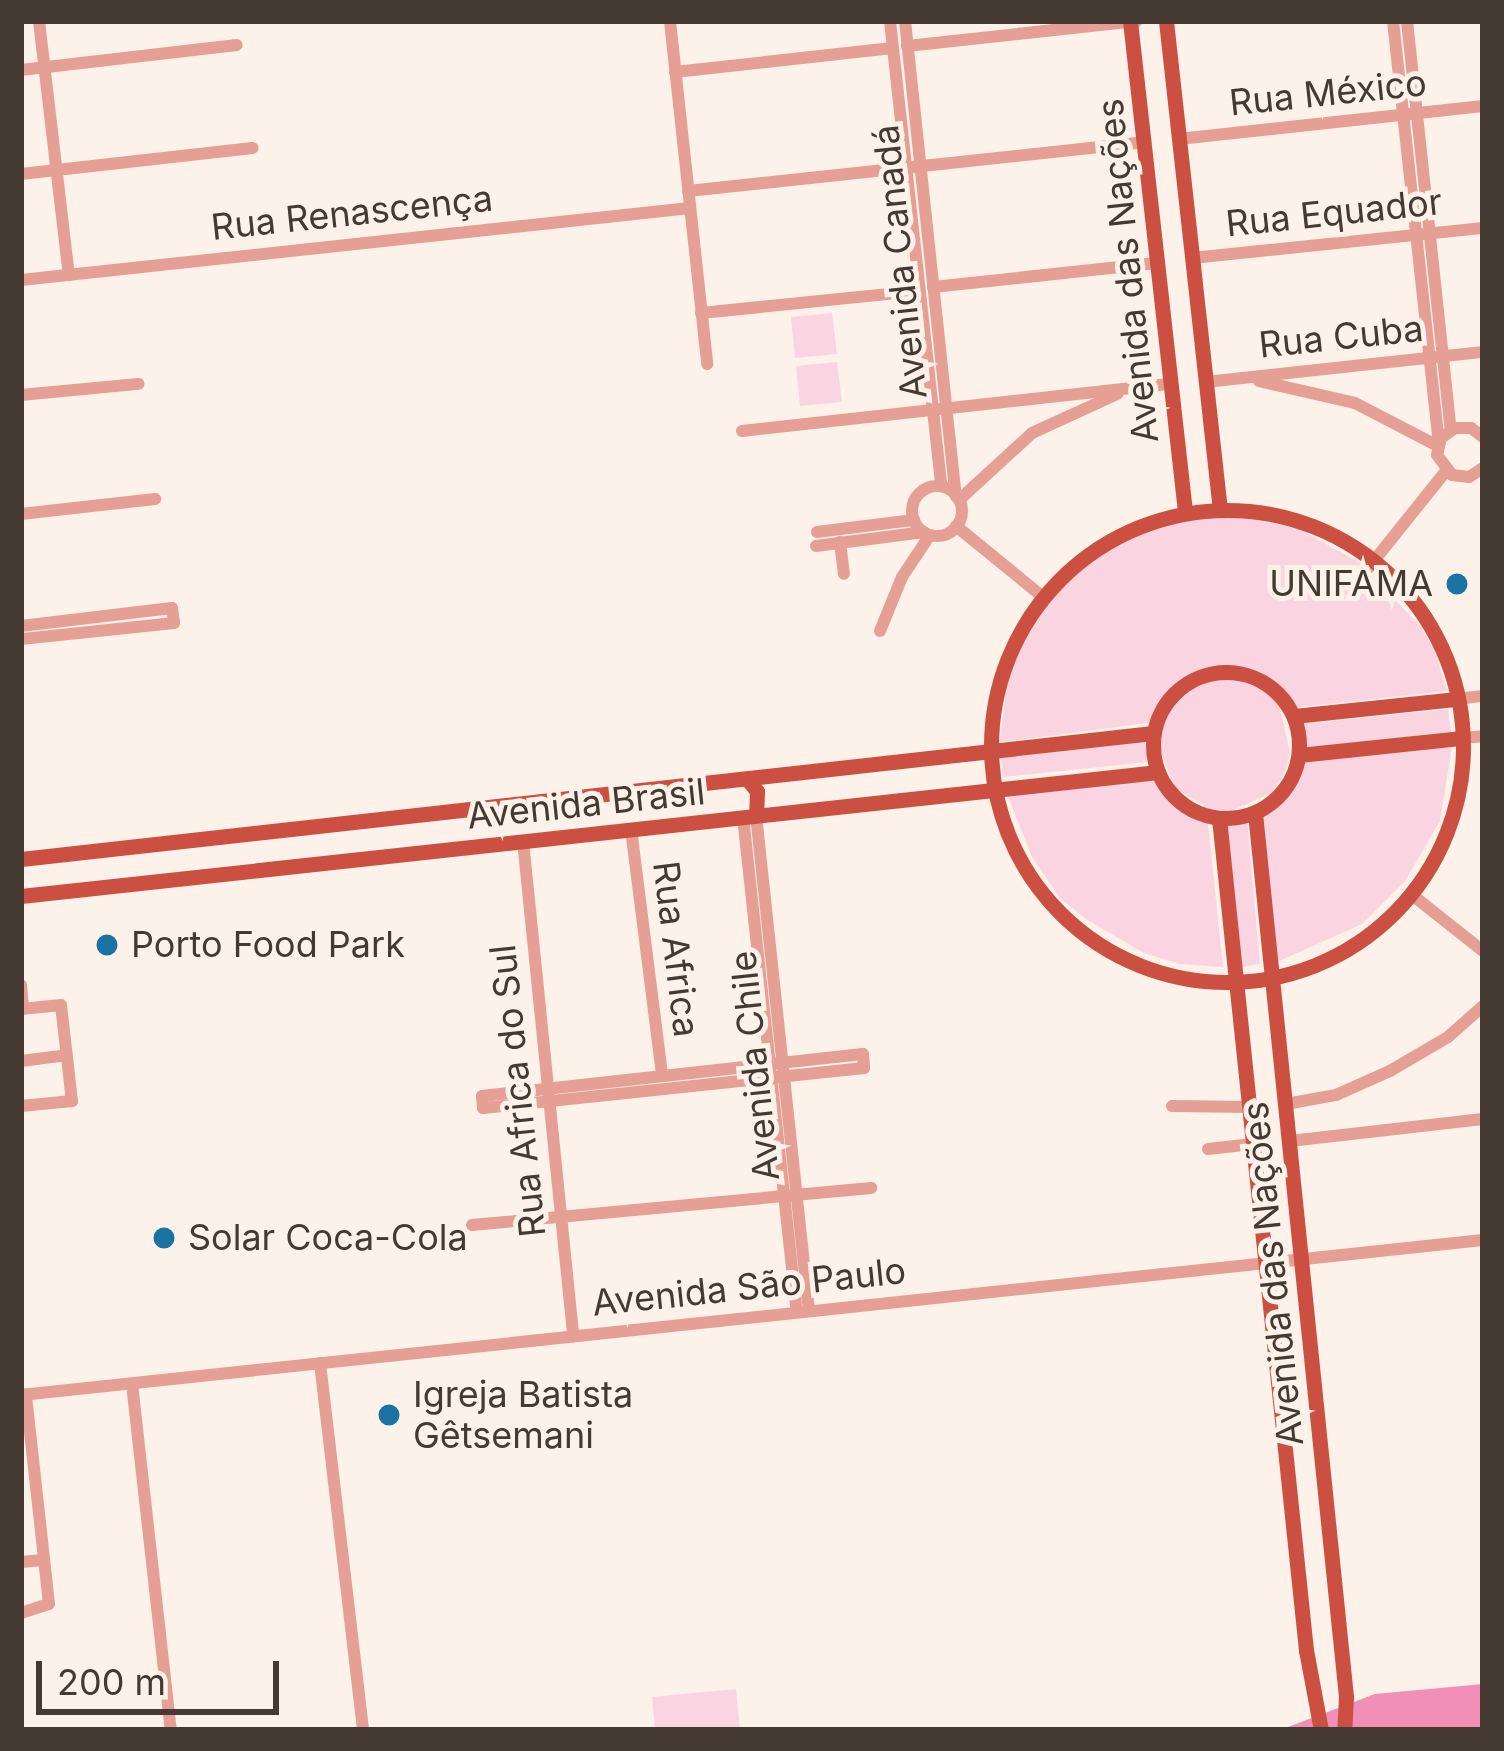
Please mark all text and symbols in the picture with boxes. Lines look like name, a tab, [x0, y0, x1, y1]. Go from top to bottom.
street label: Rua México	[1227, 61, 1429, 125]
street label: Avenida das Nações	[1088, 97, 1168, 445]
street label: Avenida Canadá	[864, 123, 936, 401]
street label: Rua Renascença	[209, 177, 495, 249]
street label: Rua Equador	[1224, 180, 1444, 246]
street label: Rua Cuba	[1257, 307, 1425, 367]
place label: UNIFAMA	[1269, 562, 1433, 606]
marker: UNIFAMA	[1444, 571, 1470, 597]
street label: Avenida Brasil	[465, 770, 707, 838]
street label: Rua Africa	[644, 859, 708, 1039]
place label: Porto Food Park	[131, 923, 405, 967]
marker: Porto Food Park	[94, 932, 120, 958]
street label: Rua Africa do Sul	[481, 943, 555, 1239]
street label: Avenida Chile	[721, 949, 789, 1183]
street label: Avenida das Nações	[1233, 1100, 1313, 1448]
place label: Solar Coca-Cola	[188, 1216, 468, 1260]
marker: Solar Coca-Cola	[151, 1225, 177, 1251]
street label: Avenida São Paulo	[590, 1249, 908, 1325]
place label: Igreja Batista Gêtsemani	[413, 1372, 633, 1457]
marker: Igreja Batista Gêtsemani	[376, 1402, 402, 1428]
scale bar	[42, 1637, 285, 1711]
text: 200 m	[57, 1660, 166, 1704]

